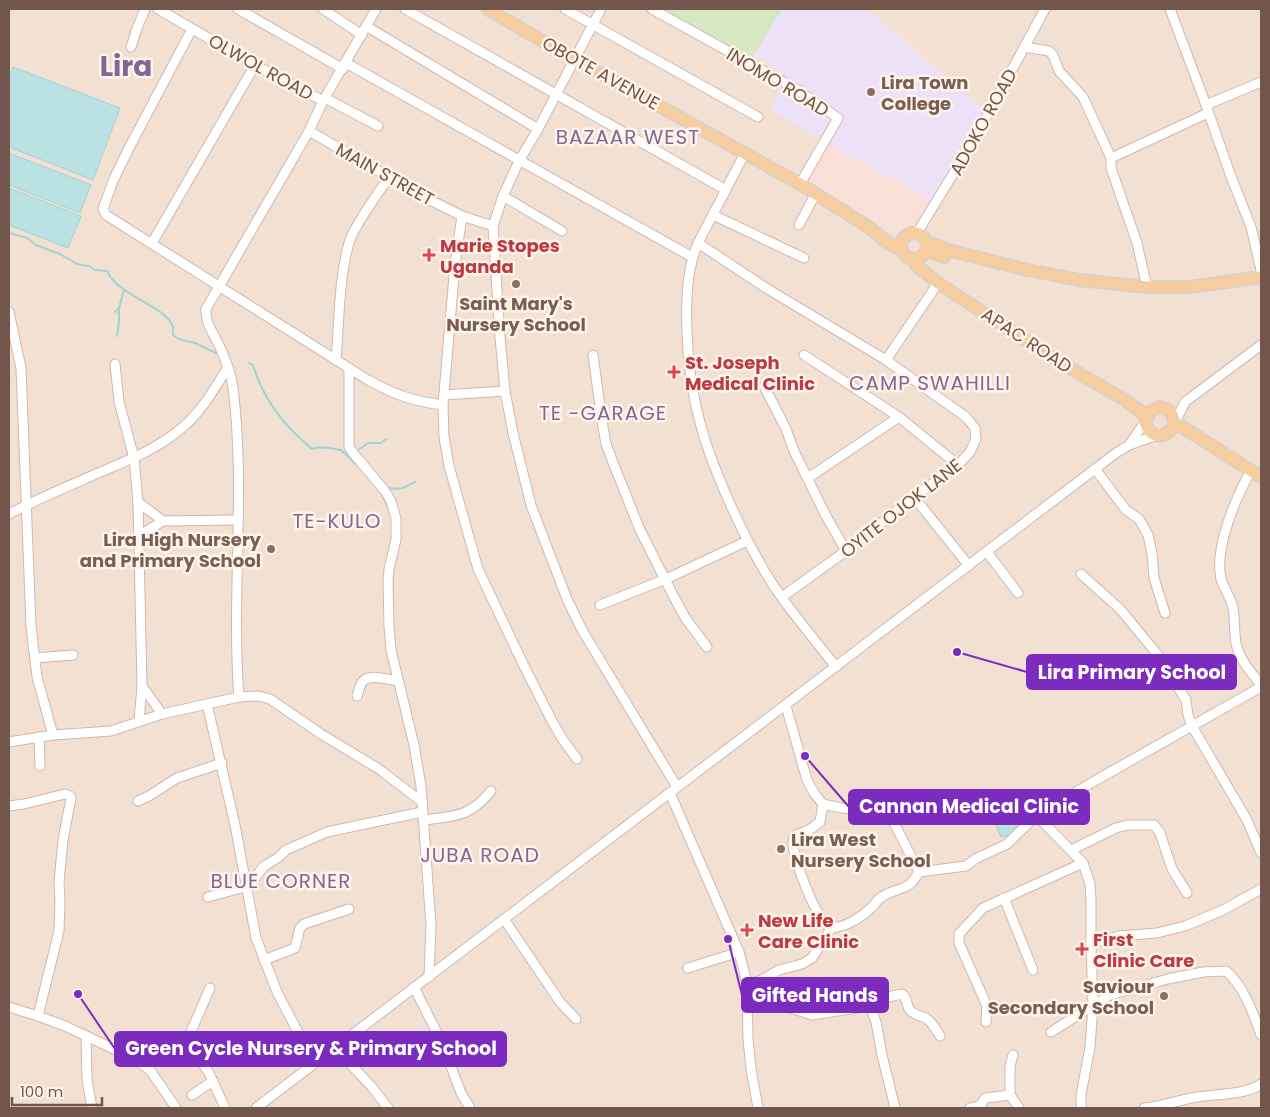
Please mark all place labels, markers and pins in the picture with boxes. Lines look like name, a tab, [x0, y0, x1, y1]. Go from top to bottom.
place label: Lira Town College	[881, 70, 968, 116]
marker: Lira Town College	[865, 86, 877, 98]
place label: Marie Stopes Uganda	[440, 233, 560, 279]
marker: Marie Stopes Uganda	[422, 248, 436, 262]
marker: Saint Mary's Nursery School	[510, 278, 522, 290]
place label: Saint Mary's Nursery School	[446, 291, 586, 337]
place label: St. Joseph Medical Clinic	[685, 350, 815, 396]
marker: St. Joseph Medical Clinic	[667, 365, 681, 379]
place label: Lira High Nursery and Primary School	[80, 527, 262, 573]
marker: Lira High Nursery and Primary School	[265, 543, 277, 555]
callout: Lira Primary School	[1027, 655, 1236, 689]
callout: Cannan Medical Clinic	[849, 790, 1089, 824]
place label: Lira West Nursery School	[791, 827, 931, 873]
marker: Lira West Nursery School	[775, 843, 787, 855]
place label: New Life Care Clinic	[758, 908, 859, 954]
marker: New Life Care Clinic	[740, 923, 754, 937]
place label: First Clinic Care	[1093, 927, 1194, 973]
marker: First Clinic Care	[1075, 942, 1089, 956]
place label: Saviour Secondary School	[988, 974, 1154, 1020]
callout: Gifted Hands	[742, 978, 888, 1012]
marker: Saviour Secondary School	[1158, 990, 1170, 1002]
callout: Green Cycle Nursery & Primary School	[115, 1032, 506, 1066]

